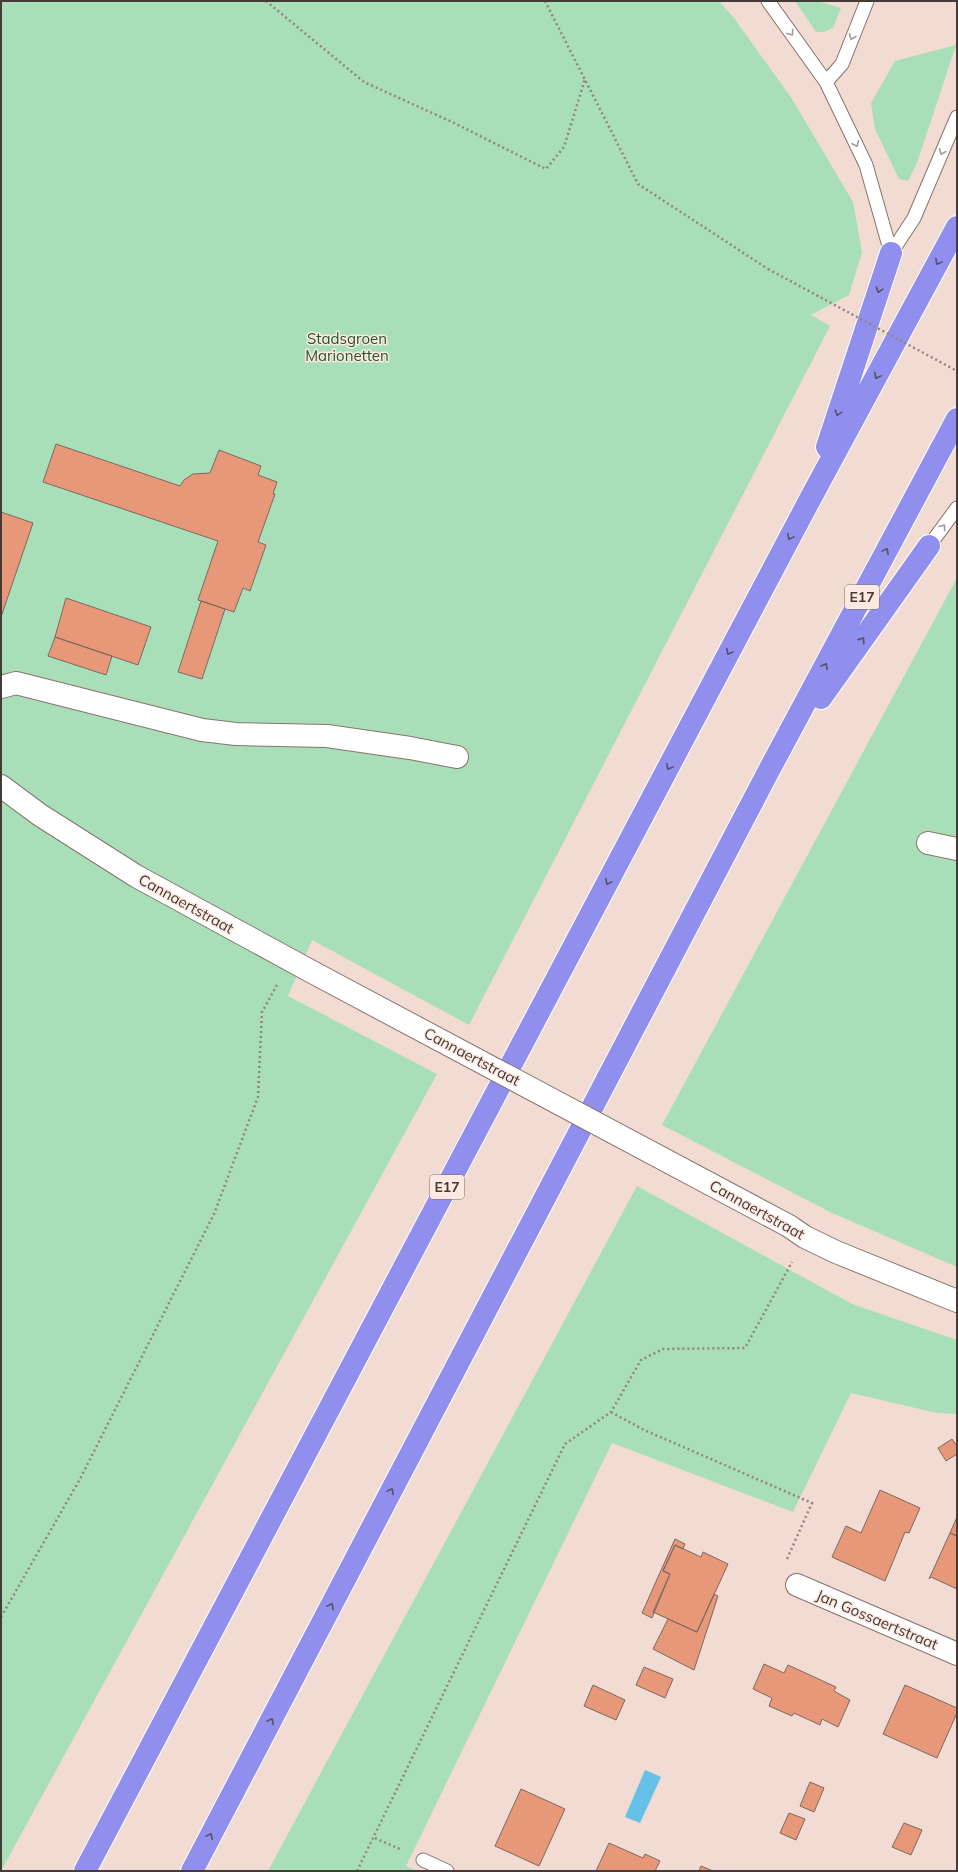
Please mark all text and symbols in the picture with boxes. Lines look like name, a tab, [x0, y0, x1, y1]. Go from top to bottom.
one-way arrow	[786, 28, 793, 35]
one-way arrow	[849, 34, 857, 41]
one-way arrow	[851, 140, 859, 148]
one-way arrow	[939, 148, 947, 156]
one-way arrow	[936, 258, 943, 265]
one-way arrow	[875, 286, 884, 293]
park label: Stadsgroen Marionetten	[305, 329, 389, 365]
one-way arrow	[874, 372, 881, 379]
one-way arrow	[834, 410, 843, 417]
one-way arrow	[938, 525, 945, 532]
one-way arrow	[787, 533, 795, 540]
one-way arrow	[881, 548, 889, 555]
road number: E17	[845, 585, 879, 609]
one-way arrow	[857, 637, 865, 644]
one-way arrow	[727, 648, 734, 655]
one-way arrow	[820, 663, 828, 670]
one-way arrow	[666, 763, 673, 770]
street label: Cannaertstraat	[135, 870, 237, 938]
one-way arrow	[605, 878, 613, 885]
street label: Cannaertstraat	[421, 1023, 524, 1090]
road number: E17	[430, 1175, 464, 1199]
street label: Cannaertstraat	[706, 1176, 808, 1244]
one-way arrow	[386, 1488, 394, 1495]
street label: Jan Gossaertstraat	[813, 1585, 941, 1654]
one-way arrow	[326, 1603, 334, 1610]
one-way arrow	[266, 1718, 273, 1726]
one-way arrow	[205, 1833, 213, 1841]

